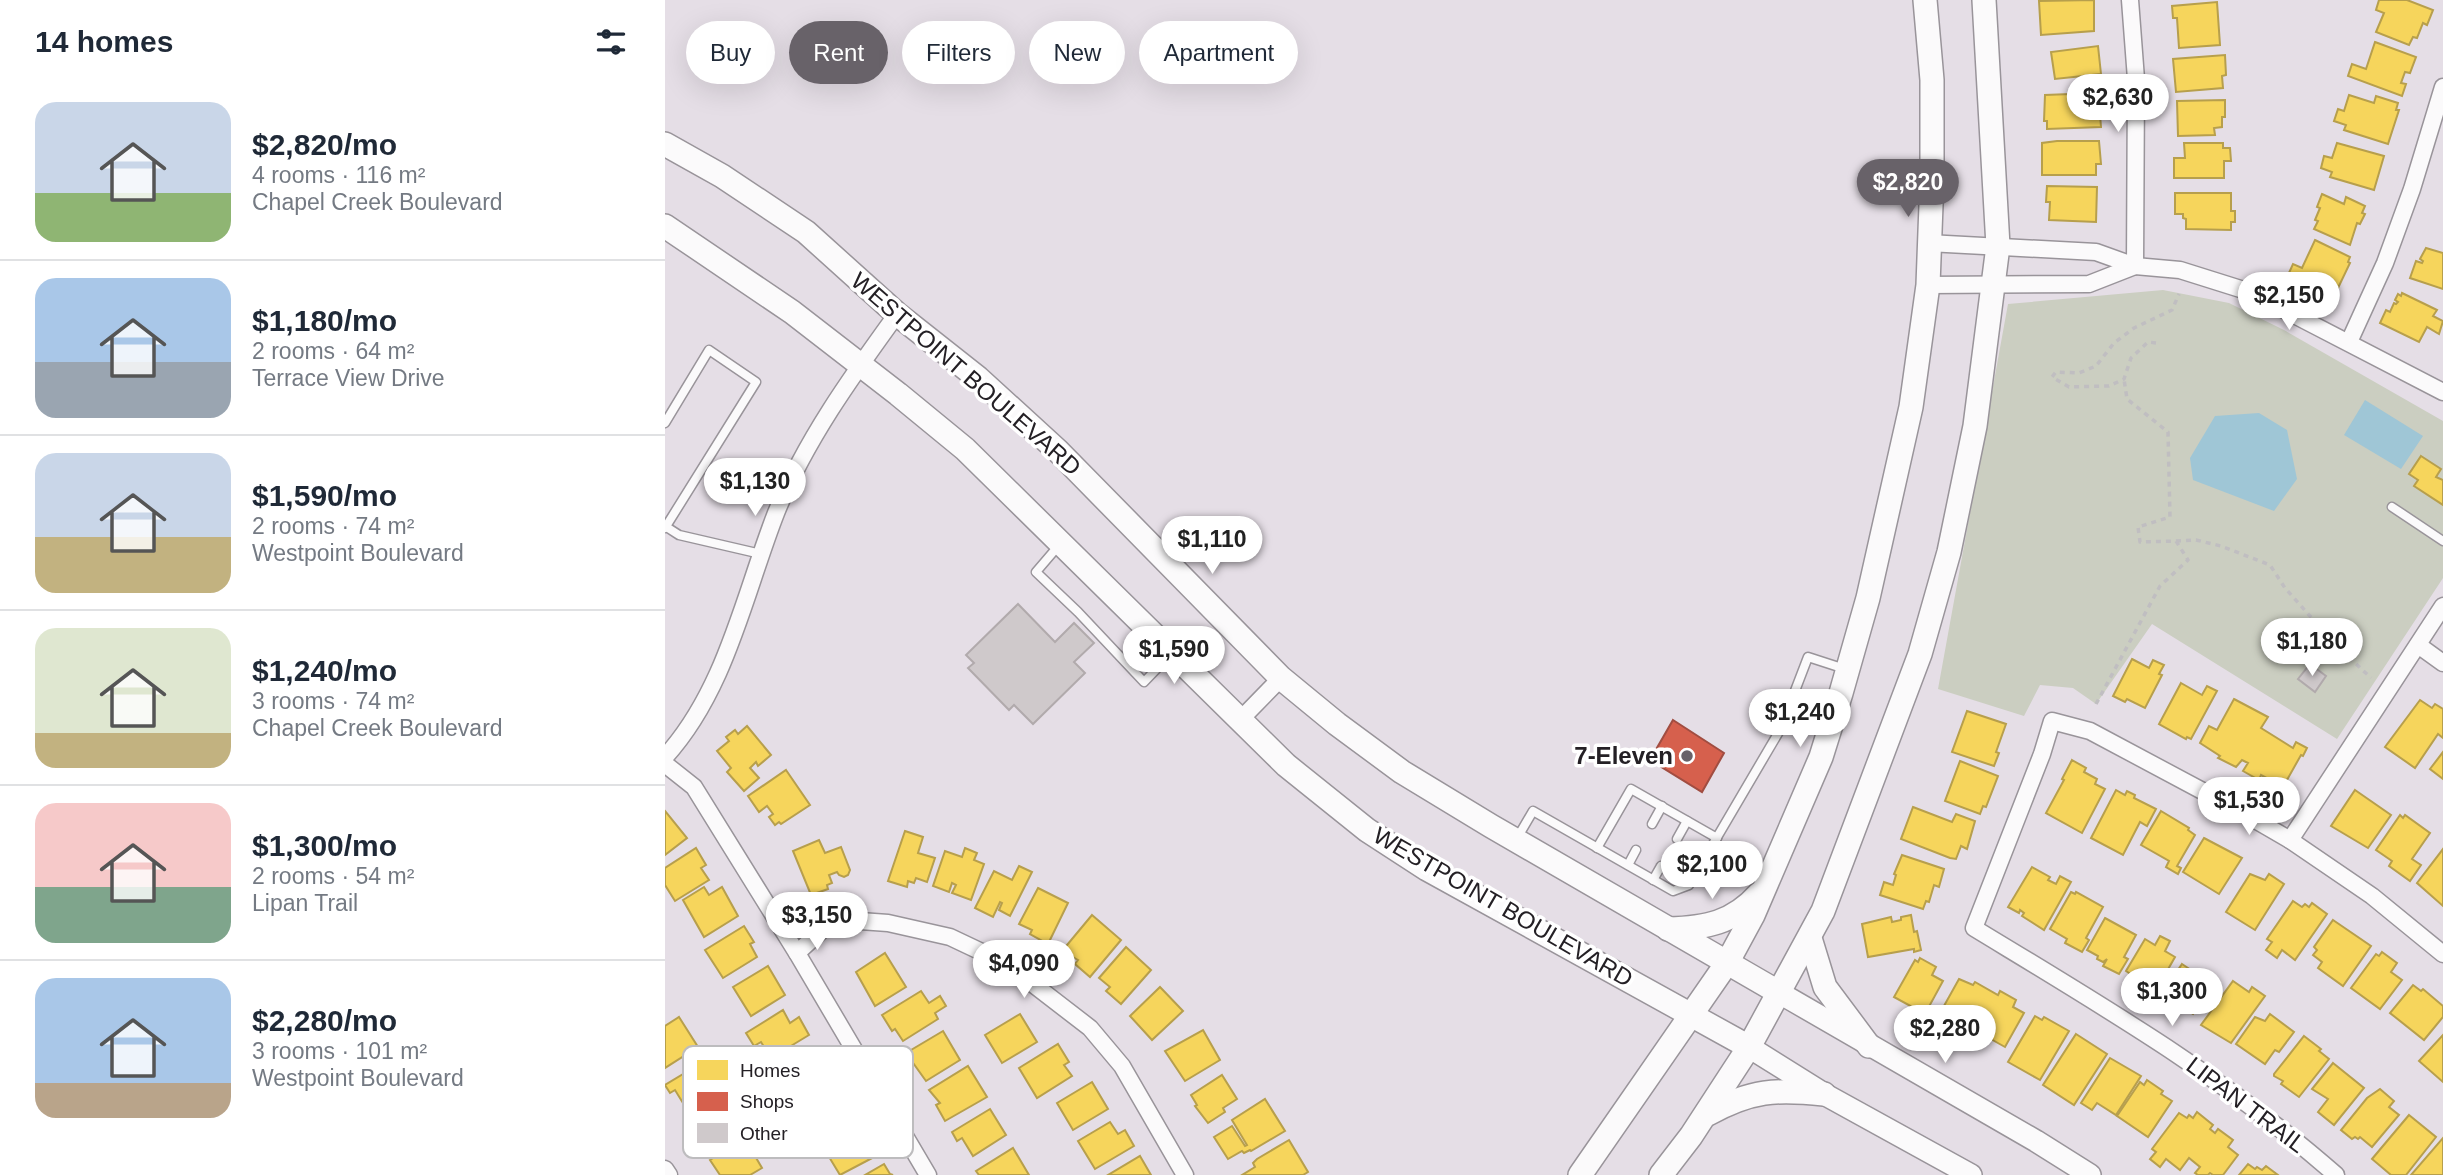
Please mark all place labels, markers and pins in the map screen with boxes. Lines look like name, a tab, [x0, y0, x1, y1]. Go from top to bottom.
pin: $2,630	[2061, 74, 2175, 134]
pin: $2,820	[1851, 160, 1965, 219]
pin: $2,150	[2232, 272, 2346, 332]
pin: $1,130	[698, 458, 812, 518]
pin: $1,110	[1155, 516, 1269, 576]
pin: $1,180	[2255, 618, 2369, 678]
pin: $1,590	[1117, 626, 1231, 686]
pin: $1,240	[1743, 690, 1857, 749]
place label: 7-Eleven	[1574, 742, 1673, 769]
marker: 7-Eleven	[1679, 748, 1695, 764]
pin: $1,530	[2192, 778, 2306, 837]
pin: $2,100	[1655, 842, 1769, 901]
pin: $3,150	[760, 892, 874, 952]
pin: $4,090	[967, 940, 1081, 1000]
pin: $1,300	[2115, 968, 2229, 1028]
pin: $2,280	[1888, 1006, 2002, 1065]

